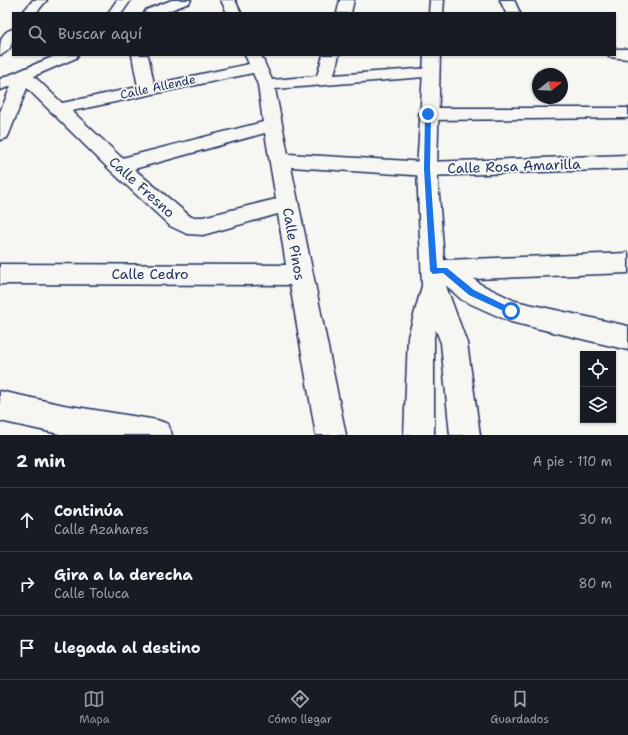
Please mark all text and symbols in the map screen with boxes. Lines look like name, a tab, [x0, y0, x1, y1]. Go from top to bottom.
search box	[12, 12, 616, 56]
icon: search	[26, 23, 48, 45]
text: Buscar aquí	[58, 24, 142, 44]
north arrow	[532, 68, 568, 104]
street label: Calle Allende	[119, 71, 197, 103]
route end	[419, 105, 437, 123]
street label: Calle Fresno	[105, 153, 179, 221]
street label: Calle Rosa Amarilla	[447, 155, 581, 177]
street label: Calle Pinos	[279, 206, 309, 282]
street label: Calle Cedro	[111, 265, 189, 283]
route start	[502, 302, 520, 320]
map controls	[580, 351, 616, 423]
button: locate	[580, 351, 616, 387]
button: layers	[580, 387, 616, 423]
text: 2 min	[16, 450, 66, 472]
text: A pie · 110 m	[533, 453, 612, 470]
text: Continúa	[54, 501, 123, 521]
icon: ahead	[16, 509, 38, 531]
text: 30 m	[578, 511, 612, 528]
text: Calle Azahares	[54, 521, 149, 538]
text: Gira a la derecha	[54, 565, 193, 585]
icon: right	[16, 573, 38, 595]
text: 80 m	[578, 575, 612, 592]
text: Calle Toluca	[54, 585, 129, 602]
icon: arrive	[16, 637, 38, 659]
text: Llegada al destino	[54, 638, 201, 658]
tab: Mapa	[79, 688, 110, 727]
tab: Cómo llegar	[268, 688, 332, 727]
tab: Guardados	[490, 688, 549, 727]

